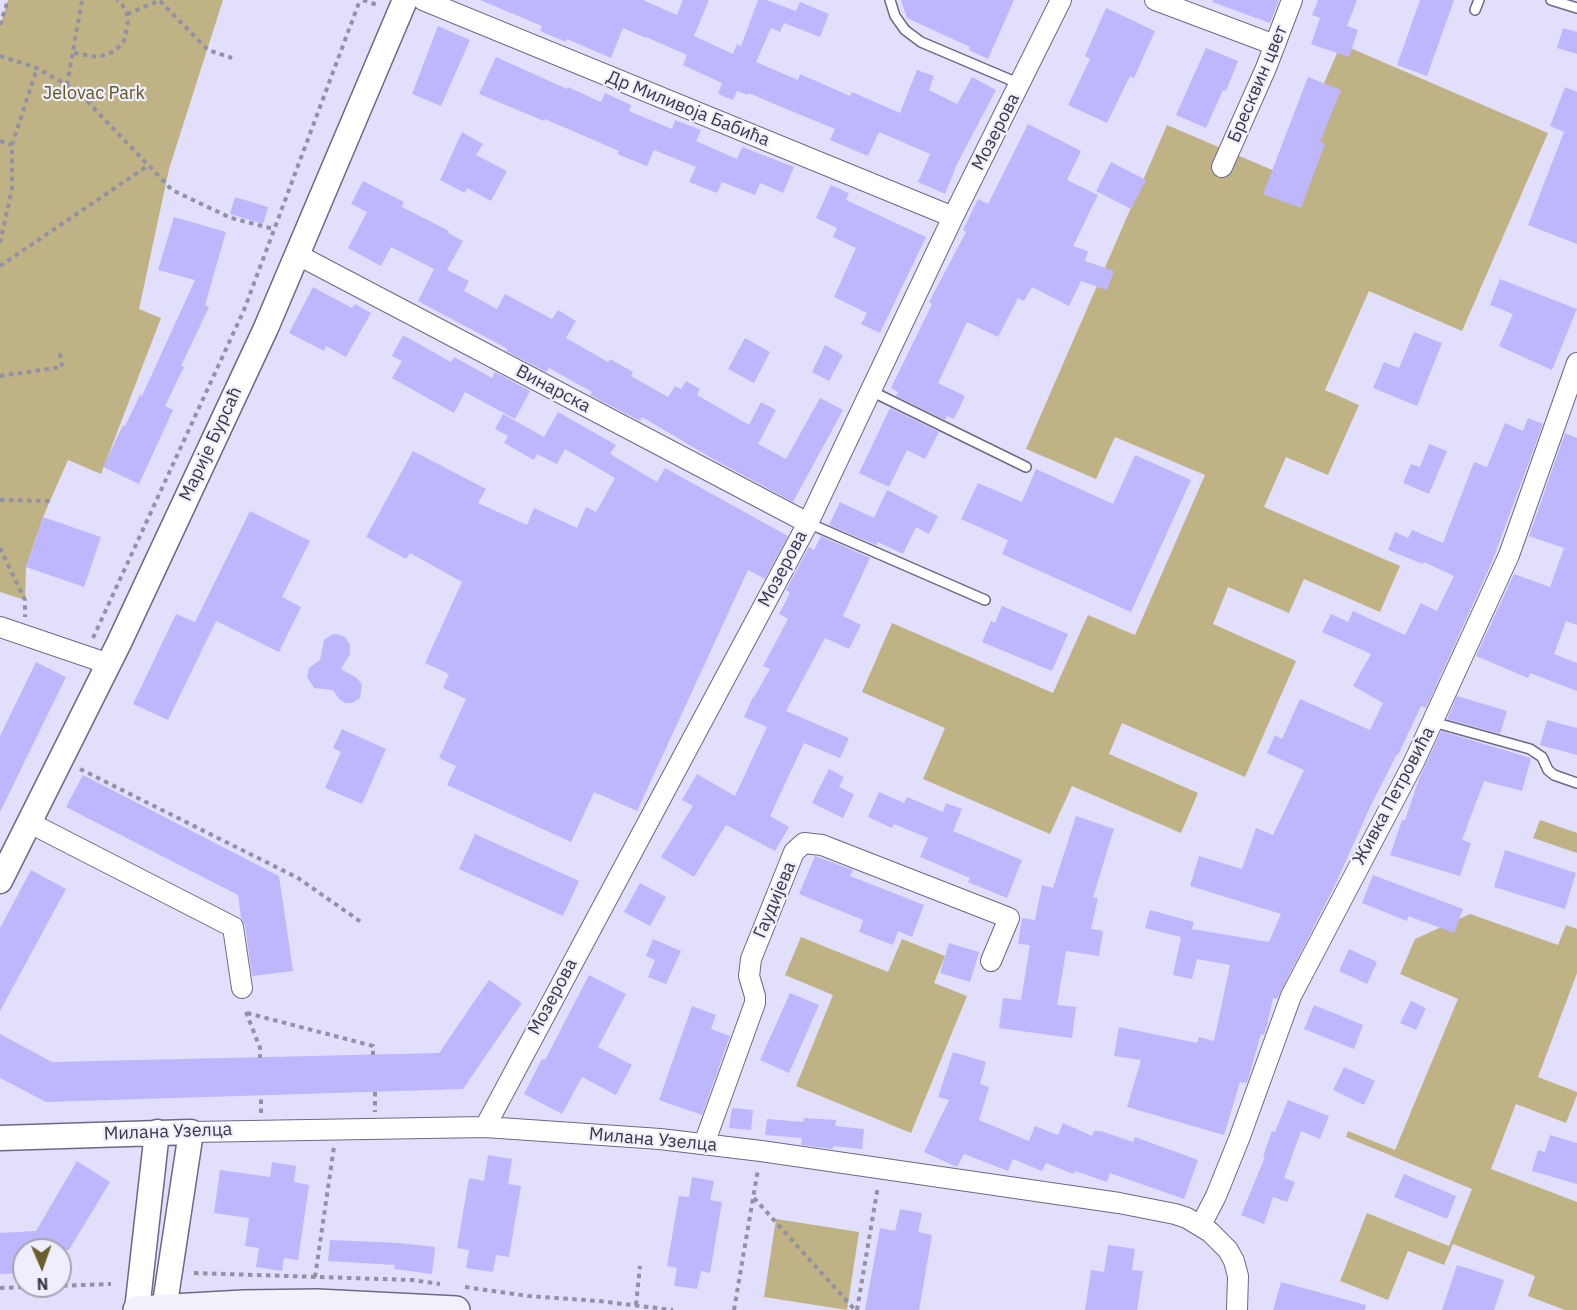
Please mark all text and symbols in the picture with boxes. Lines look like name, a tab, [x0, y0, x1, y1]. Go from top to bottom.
street label: Бресквин цвет	[1224, 22, 1292, 146]
street label: Др Миливоја Бабића	[603, 66, 773, 152]
park label: Jelovac Park	[43, 83, 145, 105]
street label: Мозерова	[967, 90, 1025, 174]
street label: Винарска	[512, 360, 594, 418]
street label: Марије Бурсаћ	[175, 383, 247, 505]
street label: Мозерова	[754, 527, 812, 611]
street label: Живка Петровића	[1348, 723, 1440, 869]
street label: Гаудијева	[749, 859, 801, 941]
street label: Мозерова	[524, 955, 582, 1039]
street label: Милана Узелца	[103, 1119, 233, 1145]
street label: Милана Узелца	[588, 1124, 718, 1156]
north arrow	[12, 1238, 72, 1298]
text: N	[36, 1274, 49, 1294]

